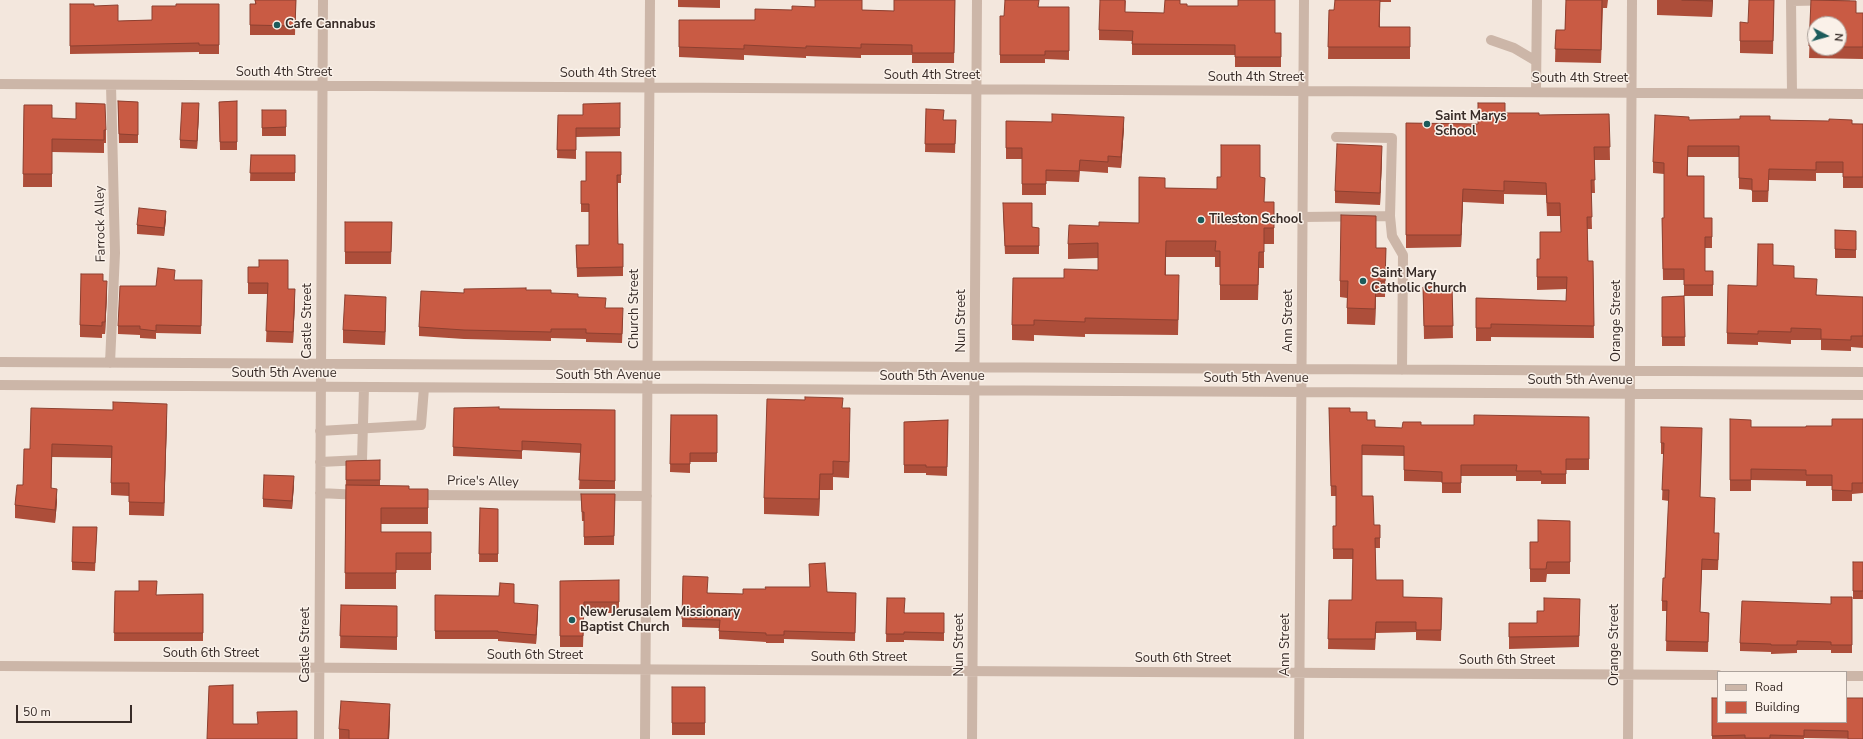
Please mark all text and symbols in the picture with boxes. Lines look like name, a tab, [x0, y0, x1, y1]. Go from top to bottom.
north arrow	[1807, 16, 1847, 56]
place label: Cafe Cannabus	[285, 17, 376, 33]
marker: Cafe Cannabus	[272, 20, 282, 30]
text: N	[1831, 32, 1846, 42]
street label: South 4th Street	[236, 65, 332, 81]
street label: South 4th Street	[560, 66, 656, 82]
street label: South 4th Street	[884, 68, 980, 84]
street label: South 4th Street	[1208, 70, 1304, 86]
street label: South 4th Street	[1532, 71, 1628, 87]
place label: Saint Marys School	[1435, 109, 1507, 140]
marker: Saint Marys School	[1422, 119, 1432, 129]
street label: Farrock Alley	[93, 186, 109, 262]
place label: Tileston School	[1209, 212, 1302, 228]
marker: Tileston School	[1196, 215, 1206, 225]
place label: Saint Mary Catholic Church	[1371, 266, 1467, 297]
street label: Church Street	[627, 269, 643, 349]
marker: Saint Mary Catholic Church	[1358, 276, 1368, 286]
street label: Orange Street	[1609, 280, 1625, 362]
street label: Castle Street	[300, 283, 316, 359]
street label: Nun Street	[954, 289, 970, 353]
street label: Ann Street	[1281, 289, 1297, 353]
street label: South 5th Avenue	[231, 366, 337, 382]
street label: South 5th Avenue	[555, 368, 661, 384]
street label: South 5th Avenue	[879, 369, 985, 385]
street label: South 5th Avenue	[1203, 371, 1309, 387]
street label: South 5th Avenue	[1527, 373, 1633, 389]
street label: Price's Alley	[447, 474, 519, 490]
street label: Orange Street	[1607, 604, 1623, 686]
place label: New Jerusalem Missionary Baptist Church	[580, 605, 740, 636]
street label: Castle Street	[298, 607, 314, 683]
street label: Nun Street	[952, 613, 968, 677]
street label: Ann Street	[1278, 613, 1294, 677]
marker: New Jerusalem Missionary Baptist Church	[567, 615, 577, 625]
street label: South 6th Street	[163, 646, 259, 662]
street label: South 6th Street	[487, 648, 583, 664]
street label: South 6th Street	[811, 650, 907, 666]
street label: South 6th Street	[1135, 651, 1231, 667]
street label: South 6th Street	[1459, 653, 1555, 669]
legend	[1717, 671, 1847, 723]
text: Road	[1755, 679, 1783, 695]
scale bar	[18, 697, 134, 723]
text: Building	[1755, 699, 1800, 715]
text: 50 m	[23, 704, 51, 720]

